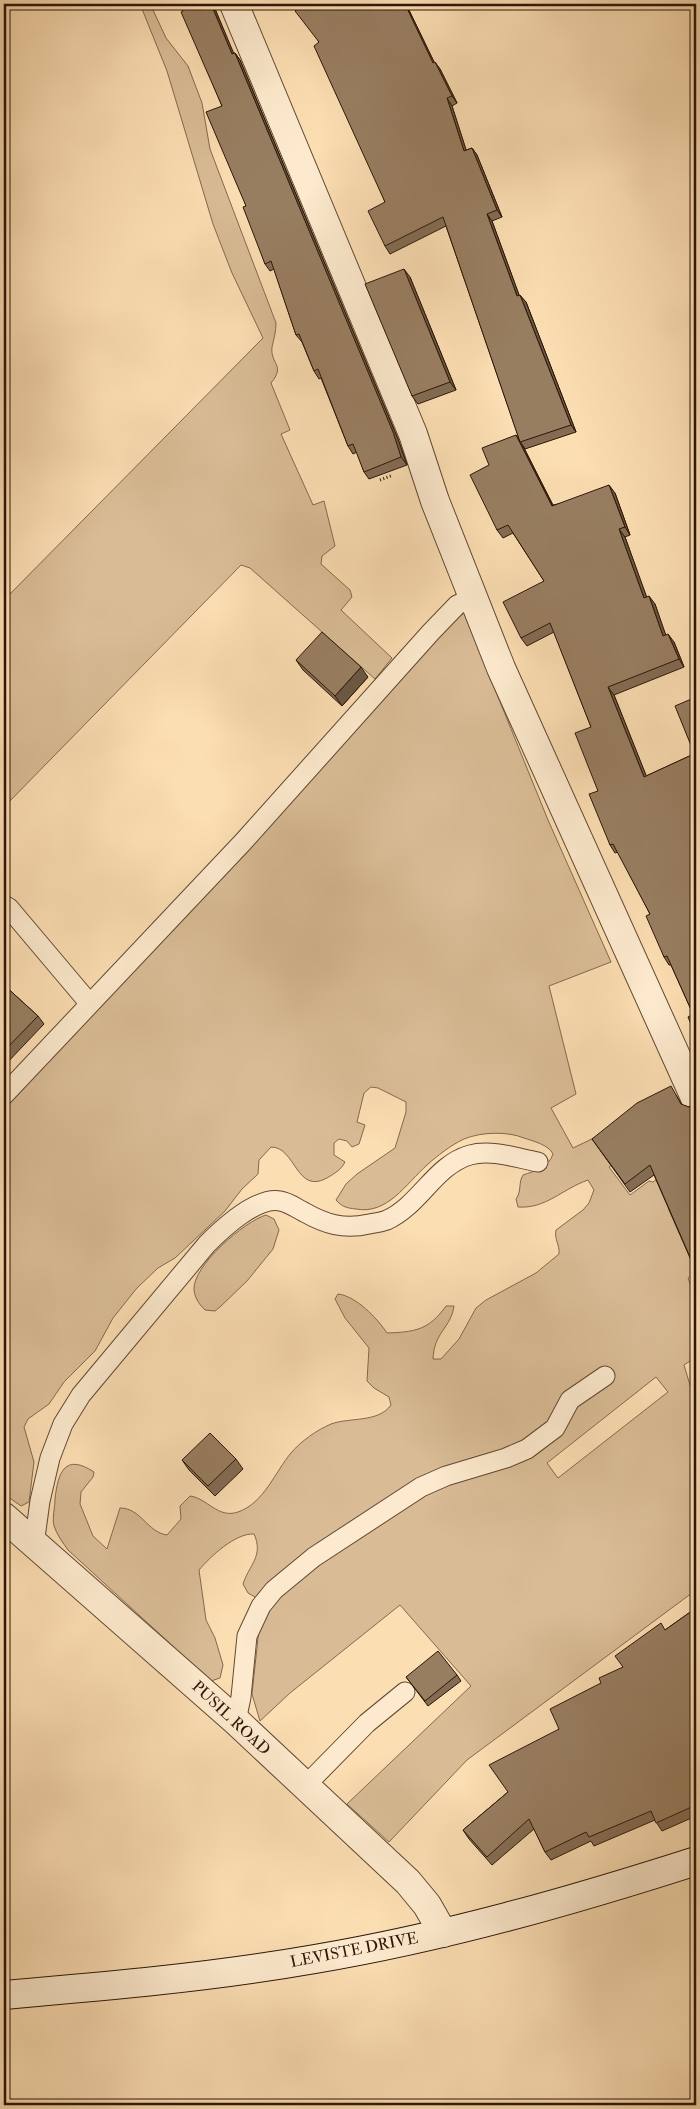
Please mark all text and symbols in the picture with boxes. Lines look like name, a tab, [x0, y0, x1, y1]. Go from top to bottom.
street label: PUSIL ROAD	[188, 1677, 274, 1759]
street label: LEVISTE DRIVE	[288, 1928, 420, 1972]

